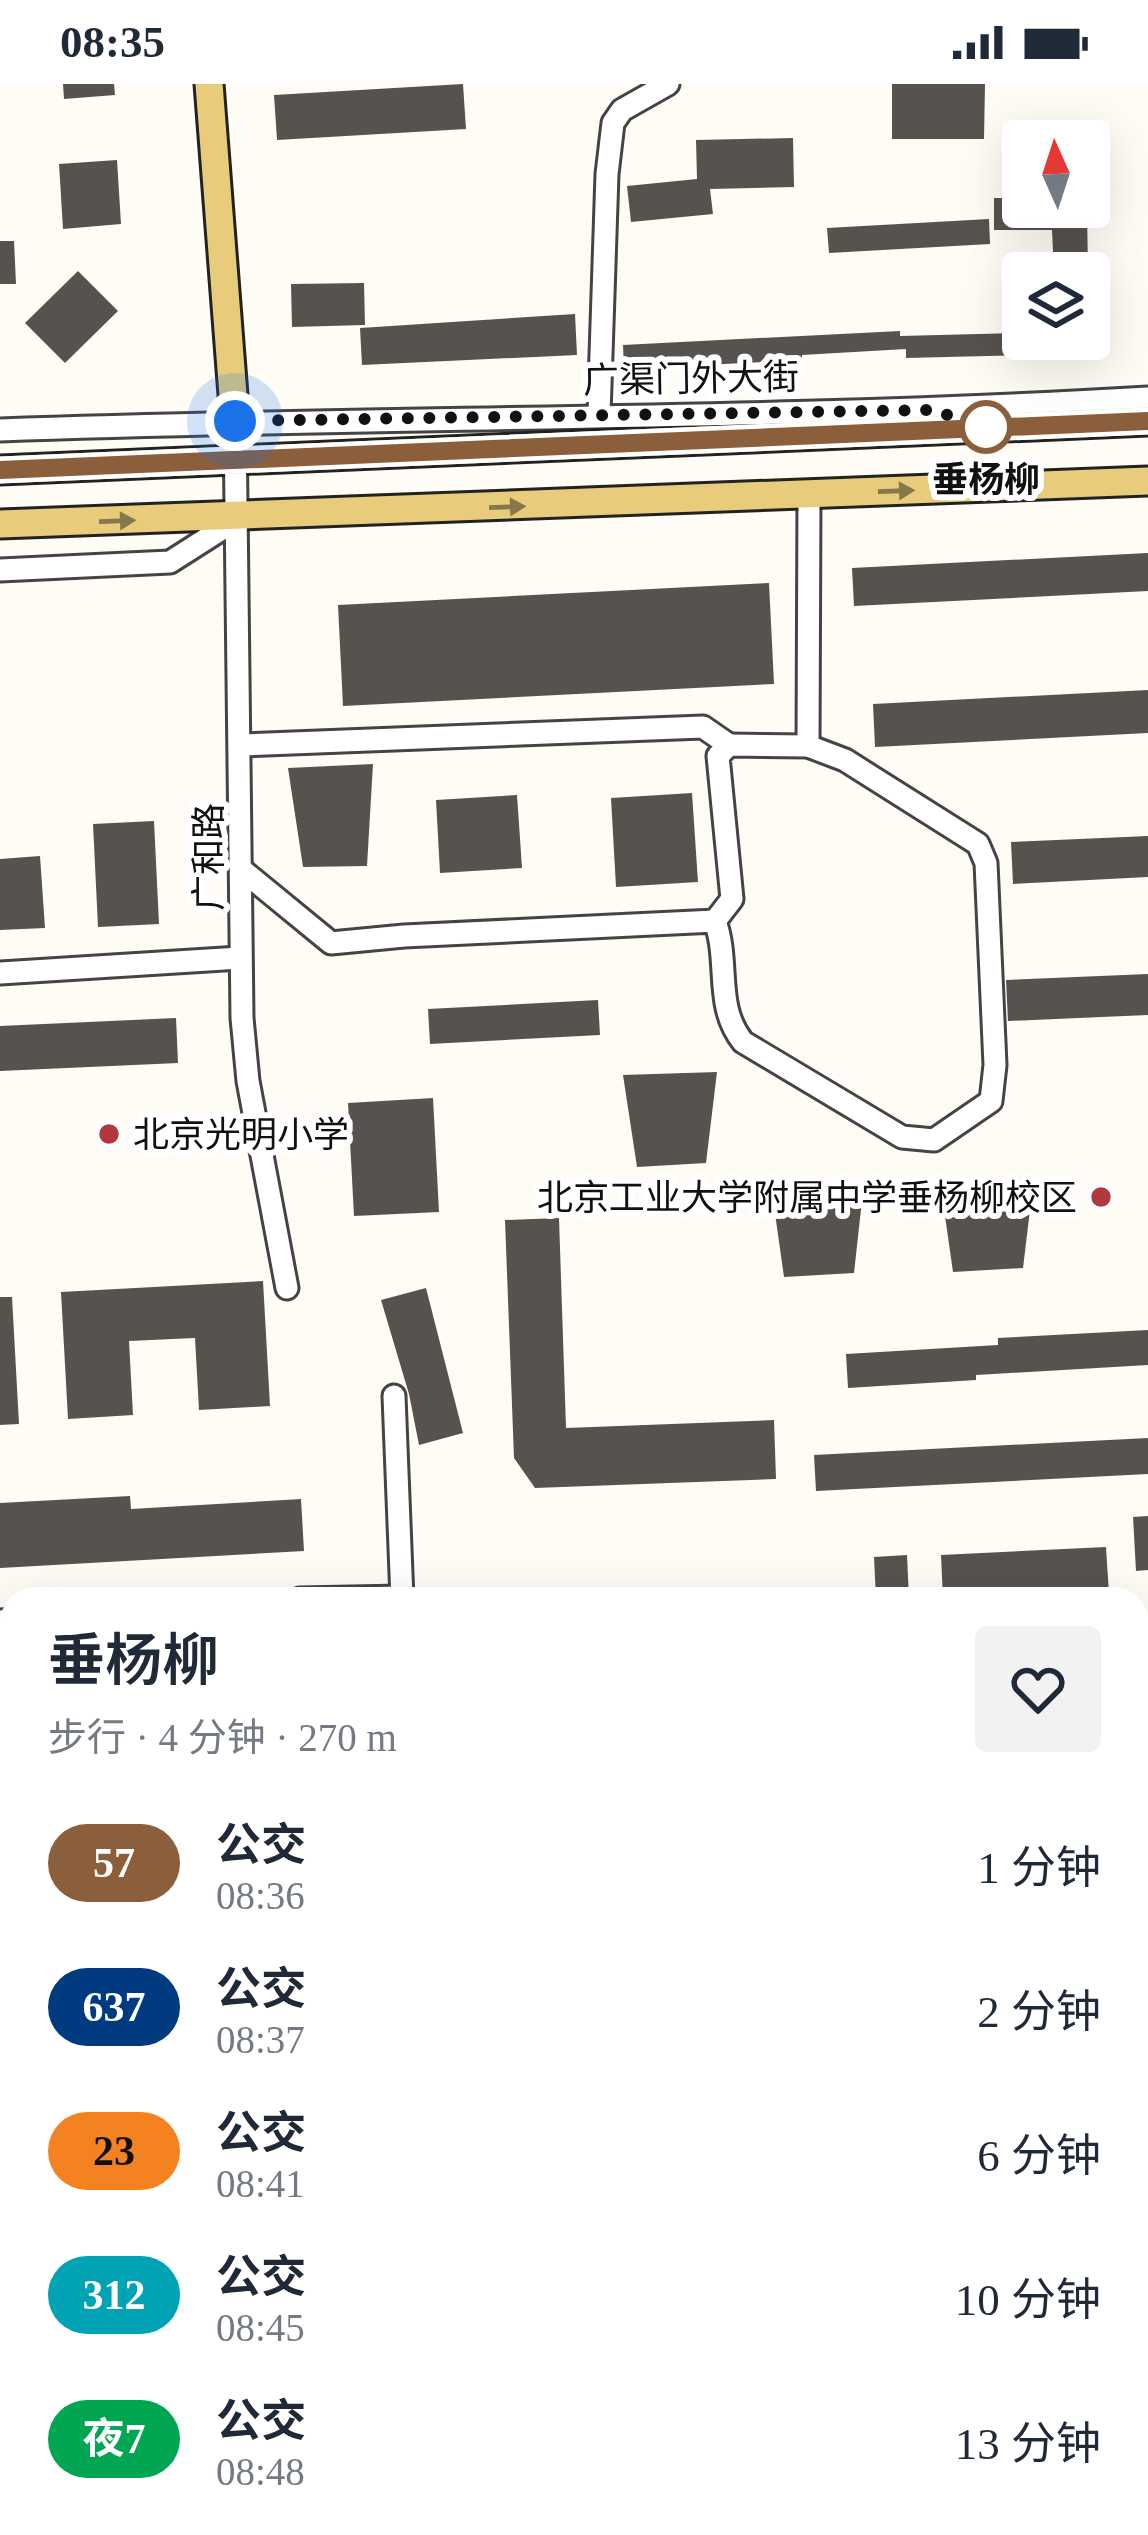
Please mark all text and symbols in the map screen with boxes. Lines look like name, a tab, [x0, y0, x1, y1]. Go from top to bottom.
text: 08:35	[60, 17, 165, 67]
north arrow	[1002, 120, 1110, 228]
map controls	[1002, 120, 1110, 360]
button: layers	[1002, 252, 1110, 360]
street label: 广渠门外大街	[583, 357, 799, 401]
your location	[205, 391, 265, 451]
marker: 垂杨柳	[961, 402, 1011, 452]
place label: 垂杨柳	[932, 460, 1040, 500]
one-way arrow	[878, 481, 916, 500]
one-way arrow	[489, 497, 527, 516]
one-way arrow	[99, 512, 137, 531]
street label: 广和路	[189, 803, 229, 911]
place label: 北京光明小学	[133, 1115, 349, 1155]
marker: 北京光明小学	[96, 1121, 122, 1147]
place label: 北京工业大学附属中学垂杨柳校区	[537, 1178, 1077, 1218]
marker: 北京工业大学附属中学垂杨柳校区	[1088, 1184, 1114, 1210]
button: heart	[975, 1626, 1101, 1752]
text: 垂杨柳	[48, 1629, 219, 1692]
text: 步行 · 4 分钟 · 270 m	[48, 1716, 397, 1759]
text: 公交	[216, 1820, 306, 1870]
text: 57	[93, 1840, 135, 1886]
text: 1 分钟	[977, 1843, 1101, 1893]
text: 08:36	[216, 1874, 305, 1917]
text: 公交	[216, 1964, 306, 2014]
text: 637	[83, 1984, 146, 2030]
text: 2 分钟	[977, 1987, 1101, 2037]
text: 08:37	[216, 2018, 305, 2061]
text: 公交	[216, 2108, 306, 2158]
text: 23	[93, 2128, 135, 2174]
text: 6 分钟	[977, 2131, 1101, 2181]
text: 08:41	[216, 2162, 305, 2205]
text: 公交	[216, 2252, 306, 2302]
text: 312	[83, 2272, 146, 2318]
text: 10 分钟	[955, 2275, 1101, 2325]
text: 08:45	[216, 2306, 305, 2349]
text: 公交	[216, 2396, 306, 2446]
text: 夜7	[82, 2416, 146, 2462]
text: 13 分钟	[955, 2419, 1101, 2469]
text: 08:48	[216, 2450, 305, 2493]

